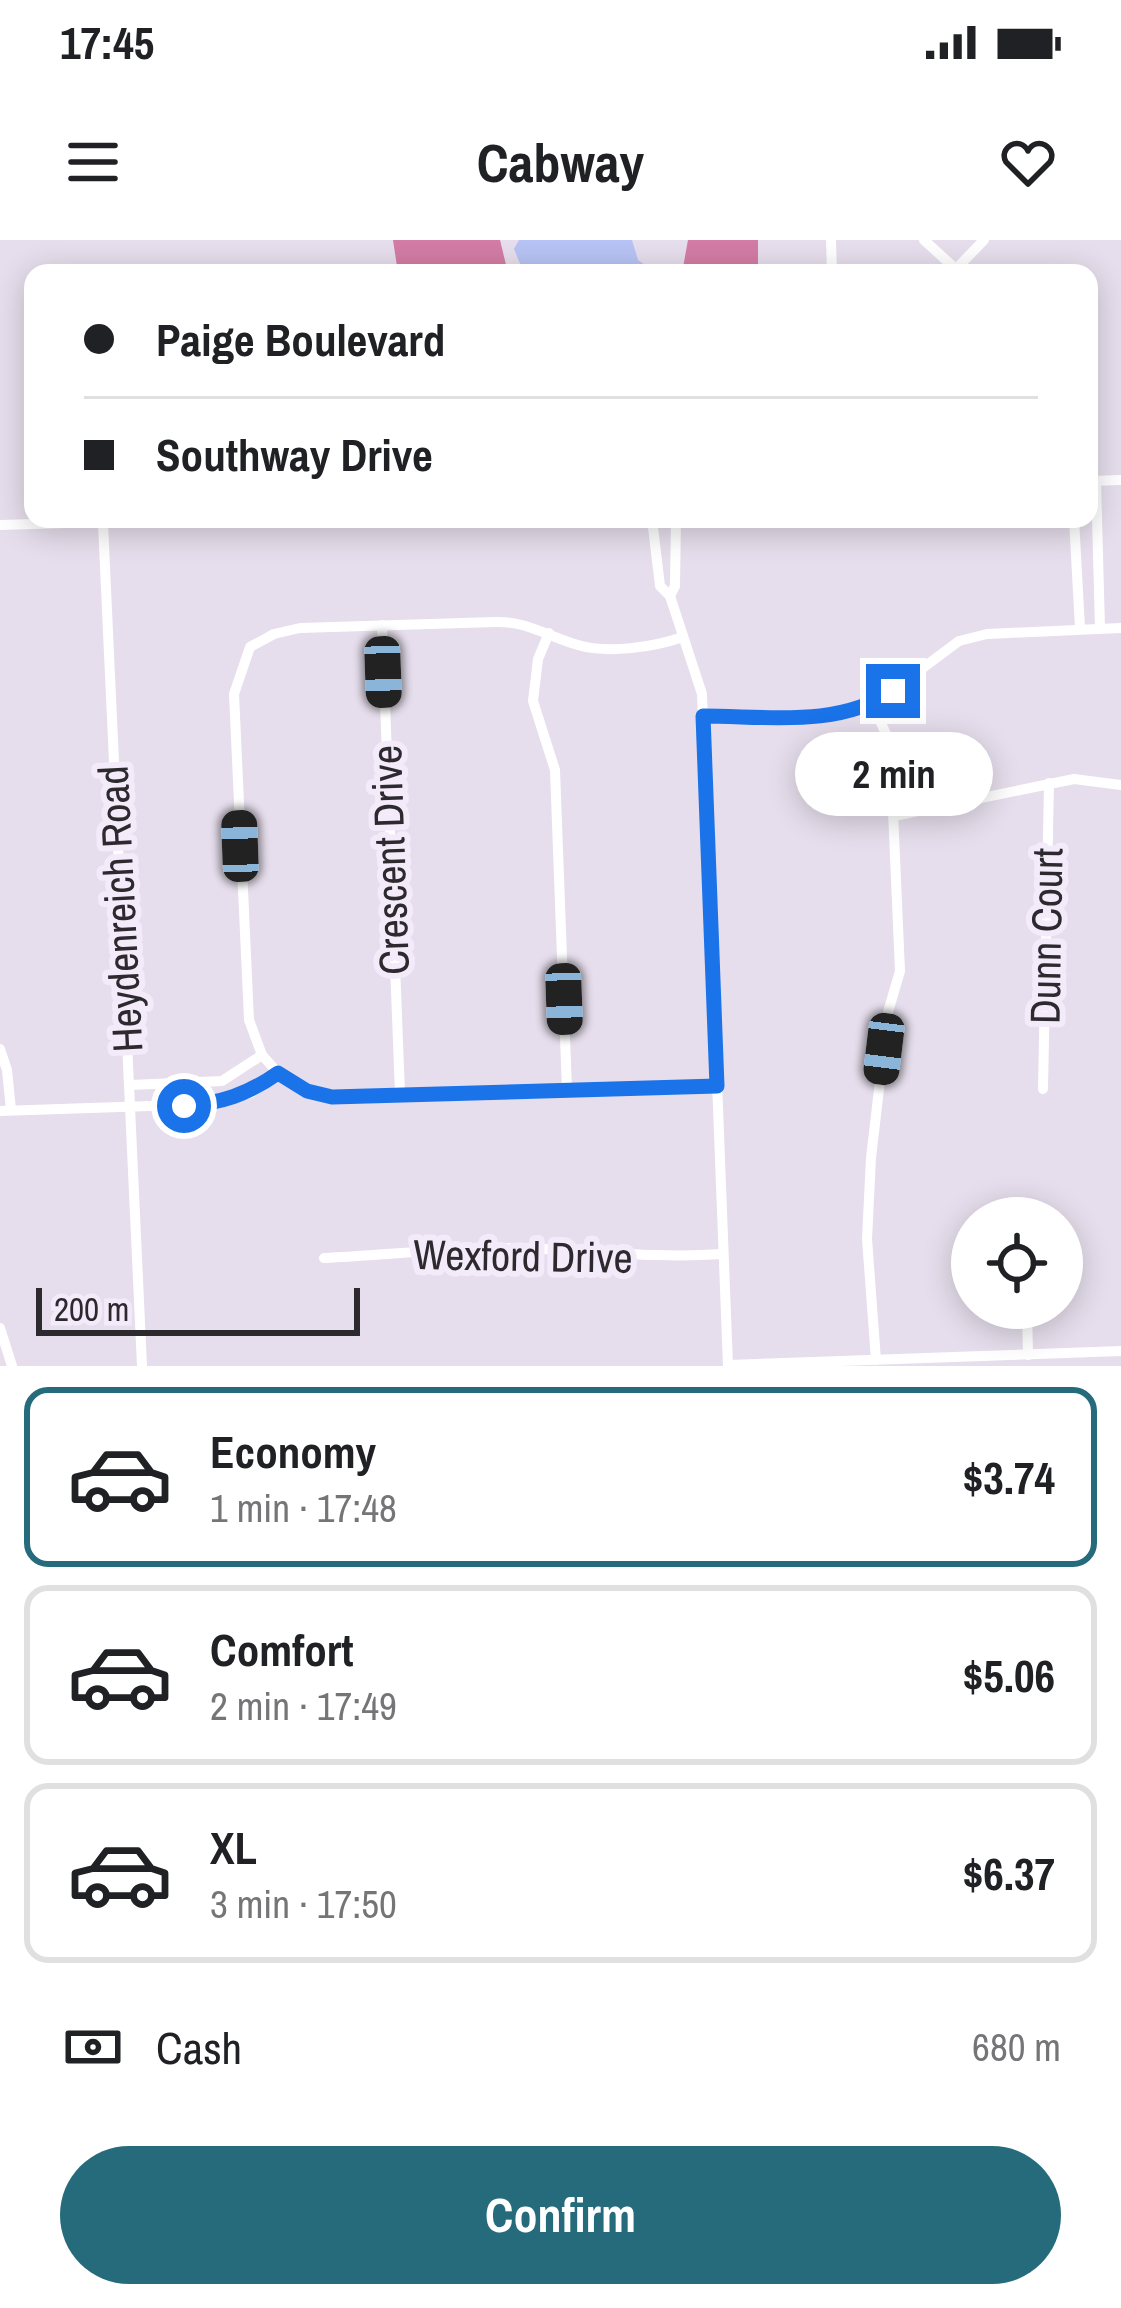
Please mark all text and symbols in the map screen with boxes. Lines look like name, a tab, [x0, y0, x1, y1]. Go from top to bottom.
text: 17:45	[60, 12, 154, 73]
text: Cabway	[477, 126, 644, 199]
icon: menu	[60, 129, 126, 195]
icon: heart	[995, 129, 1061, 195]
text: Paige Boulevard	[156, 309, 445, 370]
text: Southway Drive	[156, 424, 433, 485]
car	[364, 635, 402, 709]
route end	[866, 664, 920, 718]
callout: 2 min	[794, 733, 992, 817]
street label: Crescent Drive	[358, 744, 422, 976]
text: 2 min	[852, 748, 936, 800]
street label: Heydenreich Road	[85, 764, 155, 1054]
car	[221, 809, 259, 883]
street label: Dunn Court	[1016, 847, 1076, 1025]
car	[545, 962, 583, 1036]
car	[862, 1011, 906, 1087]
route start	[157, 1079, 211, 1133]
map controls	[951, 1197, 1083, 1329]
button: locate	[951, 1197, 1083, 1329]
street label: Wexford Drive	[413, 1226, 633, 1286]
scale bar	[36, 1282, 360, 1335]
text: 200 m	[54, 1287, 129, 1331]
text: Economy	[210, 1421, 376, 1482]
icon: car	[66, 1423, 174, 1531]
text: $3.74	[963, 1447, 1055, 1508]
text: 1 min · 17:48	[210, 1482, 397, 1534]
text: Comfort	[210, 1619, 353, 1680]
icon: car	[66, 1621, 174, 1729]
text: $5.06	[963, 1645, 1055, 1706]
text: 2 min · 17:49	[210, 1680, 397, 1732]
text: XL	[210, 1817, 257, 1878]
icon: car	[66, 1819, 174, 1927]
text: $6.37	[963, 1843, 1055, 1904]
text: 3 min · 17:50	[210, 1878, 397, 1930]
icon: cash	[60, 2014, 126, 2080]
text: Cash	[156, 2017, 242, 2078]
text: 680 m	[972, 2021, 1061, 2073]
button: Confirm	[60, 2146, 1061, 2284]

